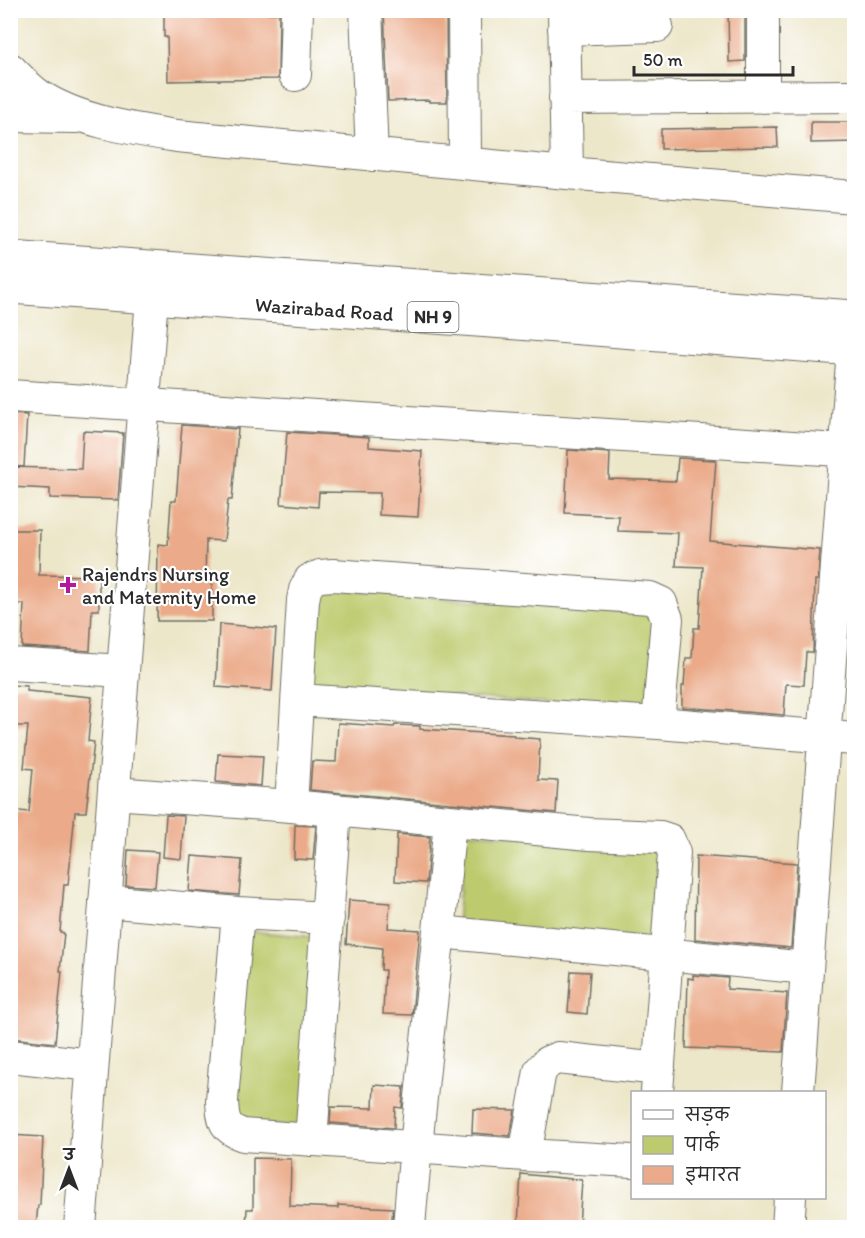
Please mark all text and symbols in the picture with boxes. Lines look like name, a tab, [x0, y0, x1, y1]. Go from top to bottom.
scale bar	[634, 39, 793, 77]
text: 50 m	[643, 49, 683, 71]
street label: Wazirabad Road	[254, 292, 395, 326]
road number: NH 9	[408, 302, 458, 332]
place label: Rajendrs Nursing and Maternity Home	[82, 562, 257, 609]
marker: Rajendrs Nursing and Maternity Home	[59, 576, 77, 594]
legend	[631, 1091, 826, 1199]
text: सड़क	[684, 1104, 730, 1126]
text: पार्क	[684, 1131, 720, 1156]
north arrow	[39, 1139, 99, 1199]
text: उ	[62, 1145, 76, 1164]
text: इमारत	[685, 1164, 741, 1186]

